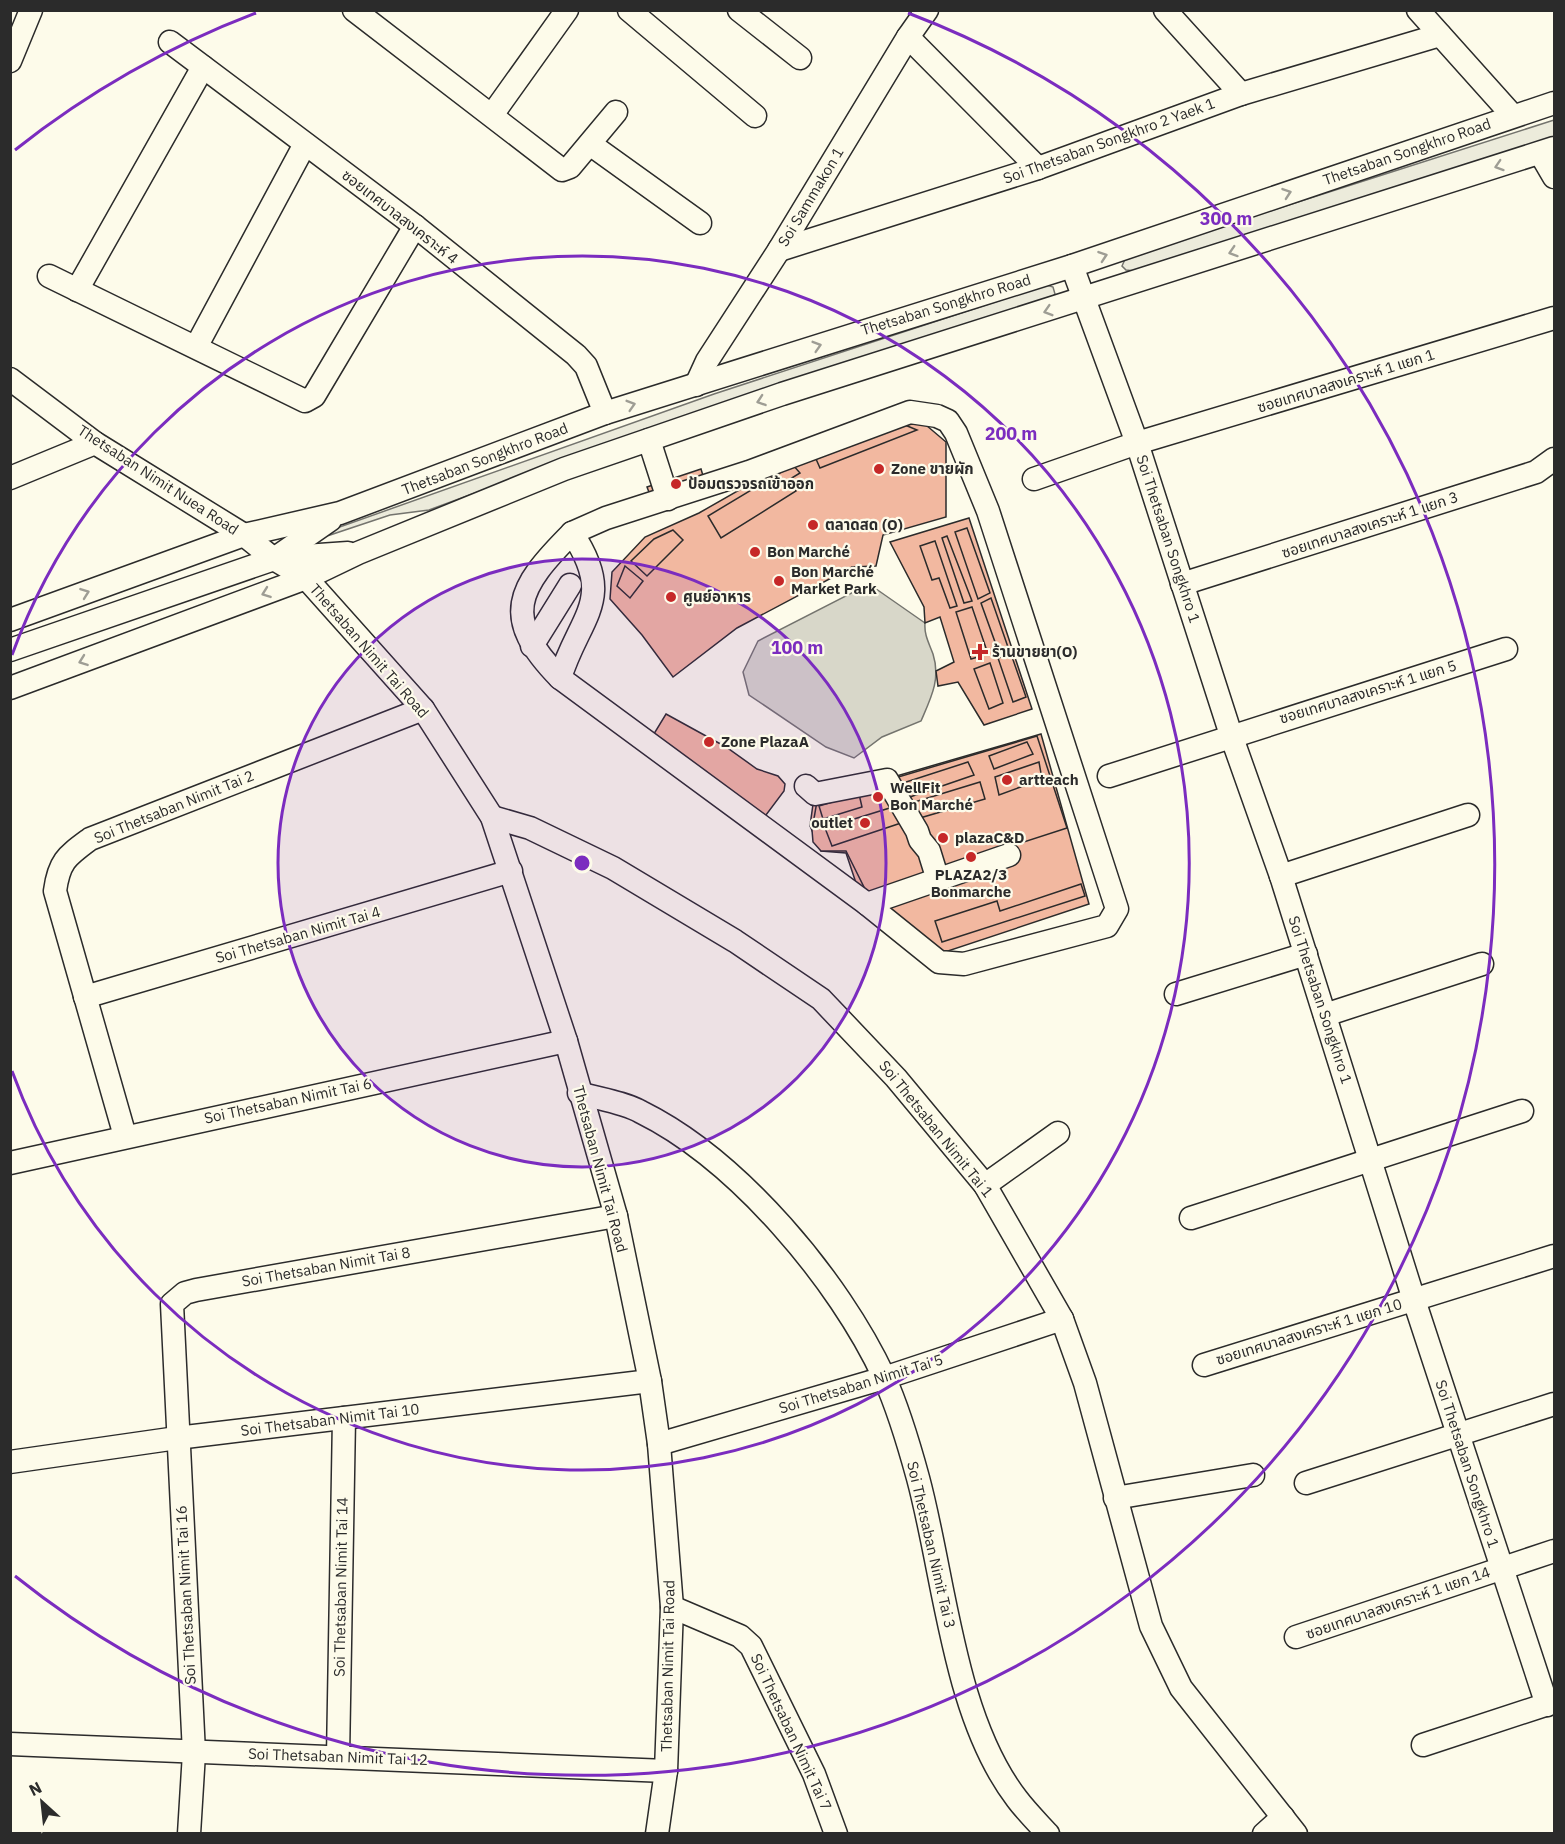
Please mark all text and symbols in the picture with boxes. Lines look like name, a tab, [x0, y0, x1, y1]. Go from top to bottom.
street label: Soi Thetsaban Songkhro 2 Yaek 1	[1000, 93, 1217, 188]
street label: Thetsaban Songkhro Road	[1320, 114, 1493, 189]
street label: Soi Sammakon 1	[773, 144, 848, 250]
one-way arrow	[1494, 159, 1505, 172]
street label: ซอยเทศบาลสงเคราะห์ 4	[338, 165, 462, 268]
one-way arrow	[1282, 187, 1292, 200]
text: 300 m	[1200, 207, 1252, 230]
one-way arrow	[1228, 244, 1239, 257]
one-way arrow	[1097, 250, 1108, 263]
street label: Thetsaban Songkhro Road	[859, 270, 1033, 339]
one-way arrow	[1043, 304, 1054, 316]
one-way arrow	[811, 341, 822, 353]
street label: ซอยเทศบาลสงเคราะห์ 1 แยก 1	[1255, 344, 1437, 417]
one-way arrow	[757, 394, 767, 407]
one-way arrow	[625, 400, 636, 412]
street label: Thetsaban Songkhro Road	[399, 418, 571, 499]
street label: Thetsaban Nimit Nuea Road	[74, 420, 242, 539]
text: 200 m	[985, 422, 1037, 445]
street label: Soi Thetsaban Songkhro 1	[1132, 452, 1205, 625]
place label: Zone ขายผัก	[891, 459, 974, 478]
marker: Zone ขายผัก	[872, 462, 886, 476]
place label: ป้อมตรวจรถเข้าออก	[688, 474, 814, 493]
marker: ป้อมตรวจรถเข้าออก	[669, 477, 683, 491]
street label: ซอยเทศบาลสงเคราะห์ 1 แยก 3	[1279, 487, 1461, 562]
place label: ตลาดสด (O)	[825, 515, 903, 534]
marker: ตลาดสด (O)	[806, 518, 820, 532]
place label: Bon Marché	[767, 542, 850, 561]
marker: Bon Marché	[748, 545, 762, 559]
place label: Bon Marché Market Park	[791, 562, 877, 598]
marker: Bon Marché Market Park	[772, 574, 786, 588]
street label: Thetsaban Nimit Tai Road	[306, 580, 433, 722]
one-way arrow	[261, 585, 272, 598]
place label: ศูนย์อาหาร	[683, 587, 751, 607]
one-way arrow	[79, 588, 90, 600]
marker: ศูนย์อาหาร	[664, 590, 678, 604]
text: 100 m	[771, 636, 823, 659]
place label: ร้านขายยา(O)	[992, 642, 1077, 661]
marker: ร้านขายยา(O)	[973, 645, 987, 659]
one-way arrow	[79, 653, 89, 666]
street label: ซอยเทศบาลสงเคราะห์ 1 แยก 5	[1277, 655, 1459, 728]
place label: Zone PlazaA	[721, 732, 809, 751]
marker: Zone PlazaA	[702, 735, 716, 749]
street label: Soi Thetsaban Nimit Tai 2	[91, 766, 257, 847]
place label: artteach	[1019, 770, 1079, 789]
marker: artteach	[1000, 773, 1014, 787]
place label: WellFit Bon Marché	[890, 778, 973, 814]
marker: WellFit Bon Marché	[871, 790, 885, 804]
place label: outlet	[811, 813, 853, 832]
marker: outlet	[858, 816, 872, 830]
place label: plazaC&D	[955, 828, 1024, 847]
marker: plazaC&D	[936, 831, 950, 845]
marker: PLAZA2/3 Bonmarche	[964, 850, 978, 864]
centre of rings	[572, 853, 592, 873]
place label: PLAZA2/3 Bonmarche	[931, 865, 1011, 901]
street label: Soi Thetsaban Nimit Tai 4	[213, 902, 383, 967]
street label: Soi Thetsaban Songkhro 1	[1284, 913, 1357, 1086]
street label: Soi Thetsaban Nimit Tai 1	[875, 1056, 998, 1201]
street label: Soi Thetsaban Nimit Tai 6	[202, 1073, 373, 1128]
street label: Thetsaban Nimit Tai Road	[569, 1083, 632, 1254]
street label: Soi Thetsaban Nimit Tai 8	[240, 1242, 412, 1291]
street label: ซอยเทศบาลสงเคราะห์ 1 แยก 10	[1214, 1294, 1404, 1369]
street label: Soi Thetsaban Nimit Tai 5	[776, 1349, 945, 1418]
street label: Soi Thetsaban Songkhro 1	[1431, 1377, 1504, 1550]
street label: Soi Thetsaban Nimit Tai 10	[239, 1399, 420, 1440]
street label: Soi Thetsaban Nimit Tai 3	[903, 1459, 960, 1630]
street label: Soi Thetsaban Nimit Tai 14	[329, 1497, 352, 1677]
street label: Soi Thetsaban Nimit Tai 16	[171, 1505, 200, 1685]
street label: ซอยเทศบาลสงเคราะห์ 1 แยก 14	[1303, 1562, 1492, 1643]
street label: Thetsaban Nimit Tai Road	[657, 1580, 678, 1752]
street label: Soi Thetsaban Nimit Tai 7	[747, 1650, 836, 1813]
street label: Soi Thetsaban Nimit Tai 12	[248, 1744, 428, 1769]
north arrow	[12, 1772, 72, 1832]
text: N	[25, 1777, 45, 1800]

